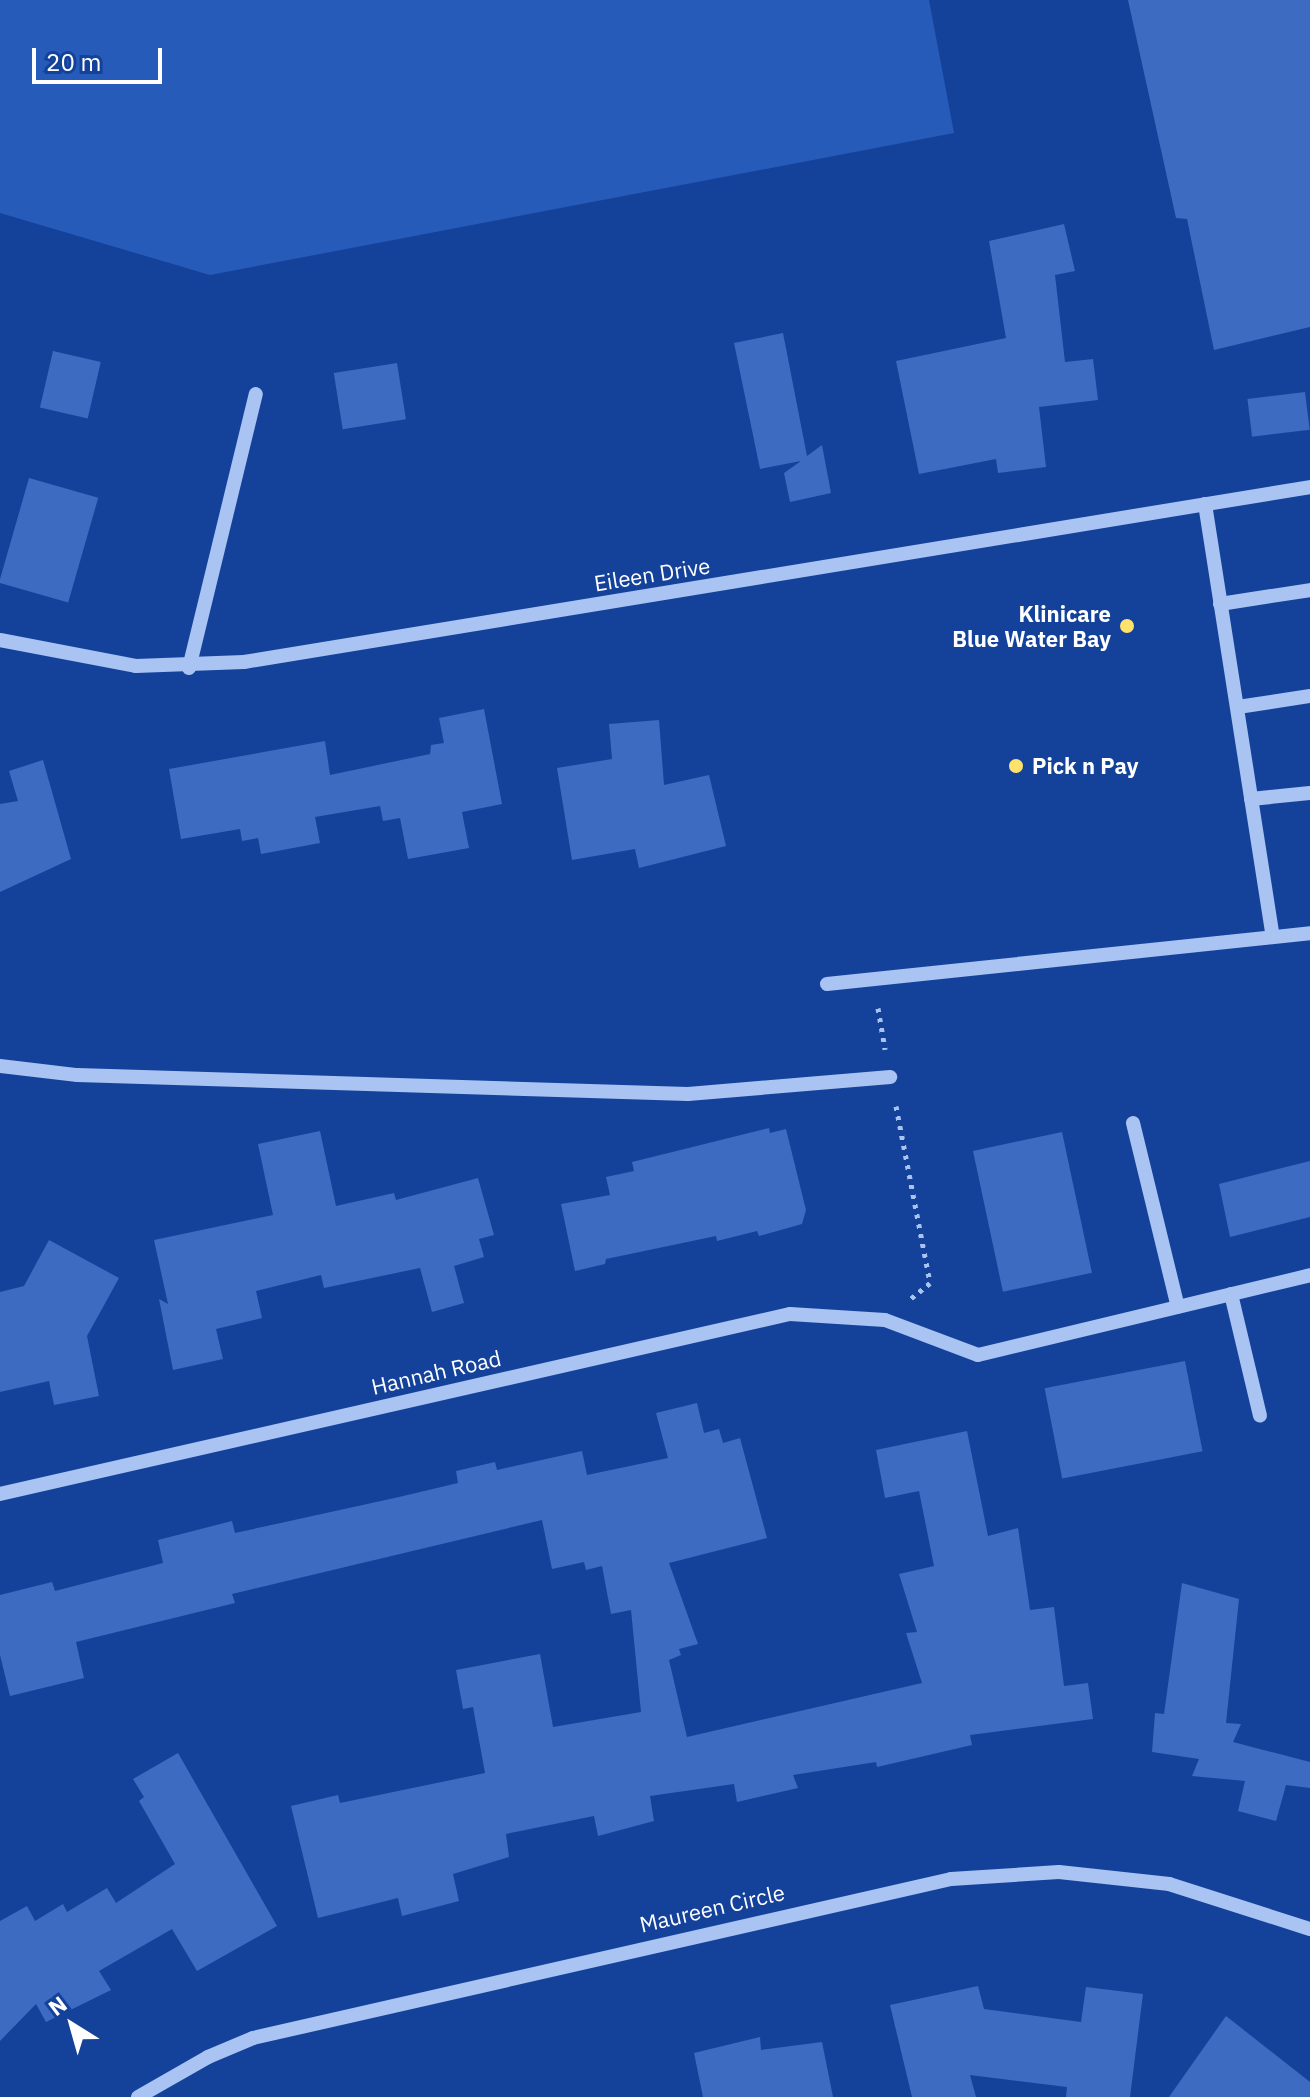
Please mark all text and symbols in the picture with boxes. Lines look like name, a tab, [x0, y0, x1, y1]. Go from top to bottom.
scale bar	[36, 32, 166, 82]
text: 20 m	[46, 46, 101, 78]
street label: Eileen Drive	[592, 552, 712, 596]
place label: Klinicare Blue Water Bay	[952, 600, 1111, 652]
marker: Klinicare Blue Water Bay	[1118, 617, 1136, 635]
place label: Pick n Pay	[1032, 753, 1138, 779]
marker: Pick n Pay	[1007, 757, 1025, 775]
street label: Hannah Road	[369, 1344, 503, 1400]
street label: Maureen Circle	[637, 1878, 787, 1938]
north arrow	[32, 1985, 112, 2065]
text: N	[42, 1989, 72, 2022]

